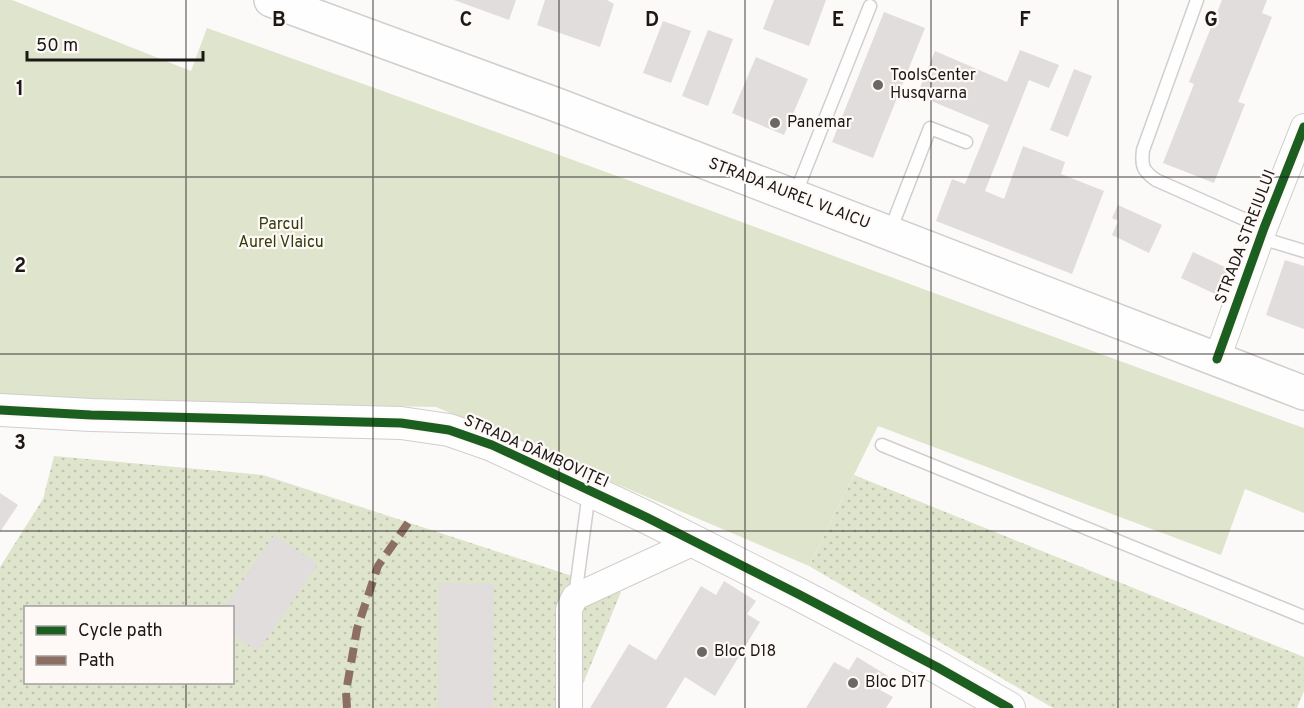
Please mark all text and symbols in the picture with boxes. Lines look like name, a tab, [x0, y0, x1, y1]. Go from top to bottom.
text: B	[272, 8, 286, 34]
text: C	[460, 8, 472, 34]
text: D	[645, 8, 659, 34]
text: E	[832, 8, 844, 34]
text: F	[1019, 8, 1031, 34]
text: G	[1204, 8, 1218, 34]
scale bar	[27, 24, 202, 62]
text: 50 m	[36, 35, 78, 58]
place label: ToolsCenter Husqvarna	[890, 66, 976, 104]
text: 1	[16, 77, 24, 103]
marker: ToolsCenter Husqvarna	[871, 78, 885, 92]
place label: Panemar	[787, 113, 852, 133]
marker: Panemar	[768, 116, 782, 130]
street label: STRADA AUREL VLAICU	[705, 154, 873, 234]
street label: STRADA STREIULUI	[1211, 167, 1281, 307]
park label: Parcul Aurel Vlaicu	[238, 215, 324, 253]
text: 2	[14, 254, 26, 280]
street label: STRADA DÂMBOVIȚEI	[460, 409, 612, 493]
text: 3	[14, 431, 26, 457]
legend	[24, 606, 234, 684]
text: Cycle path	[78, 620, 163, 643]
place label: Bloc D18	[714, 642, 776, 662]
marker: Bloc D18	[695, 645, 709, 659]
text: Path	[78, 650, 115, 673]
place label: Bloc D17	[865, 673, 926, 693]
marker: Bloc D17	[846, 676, 860, 690]

